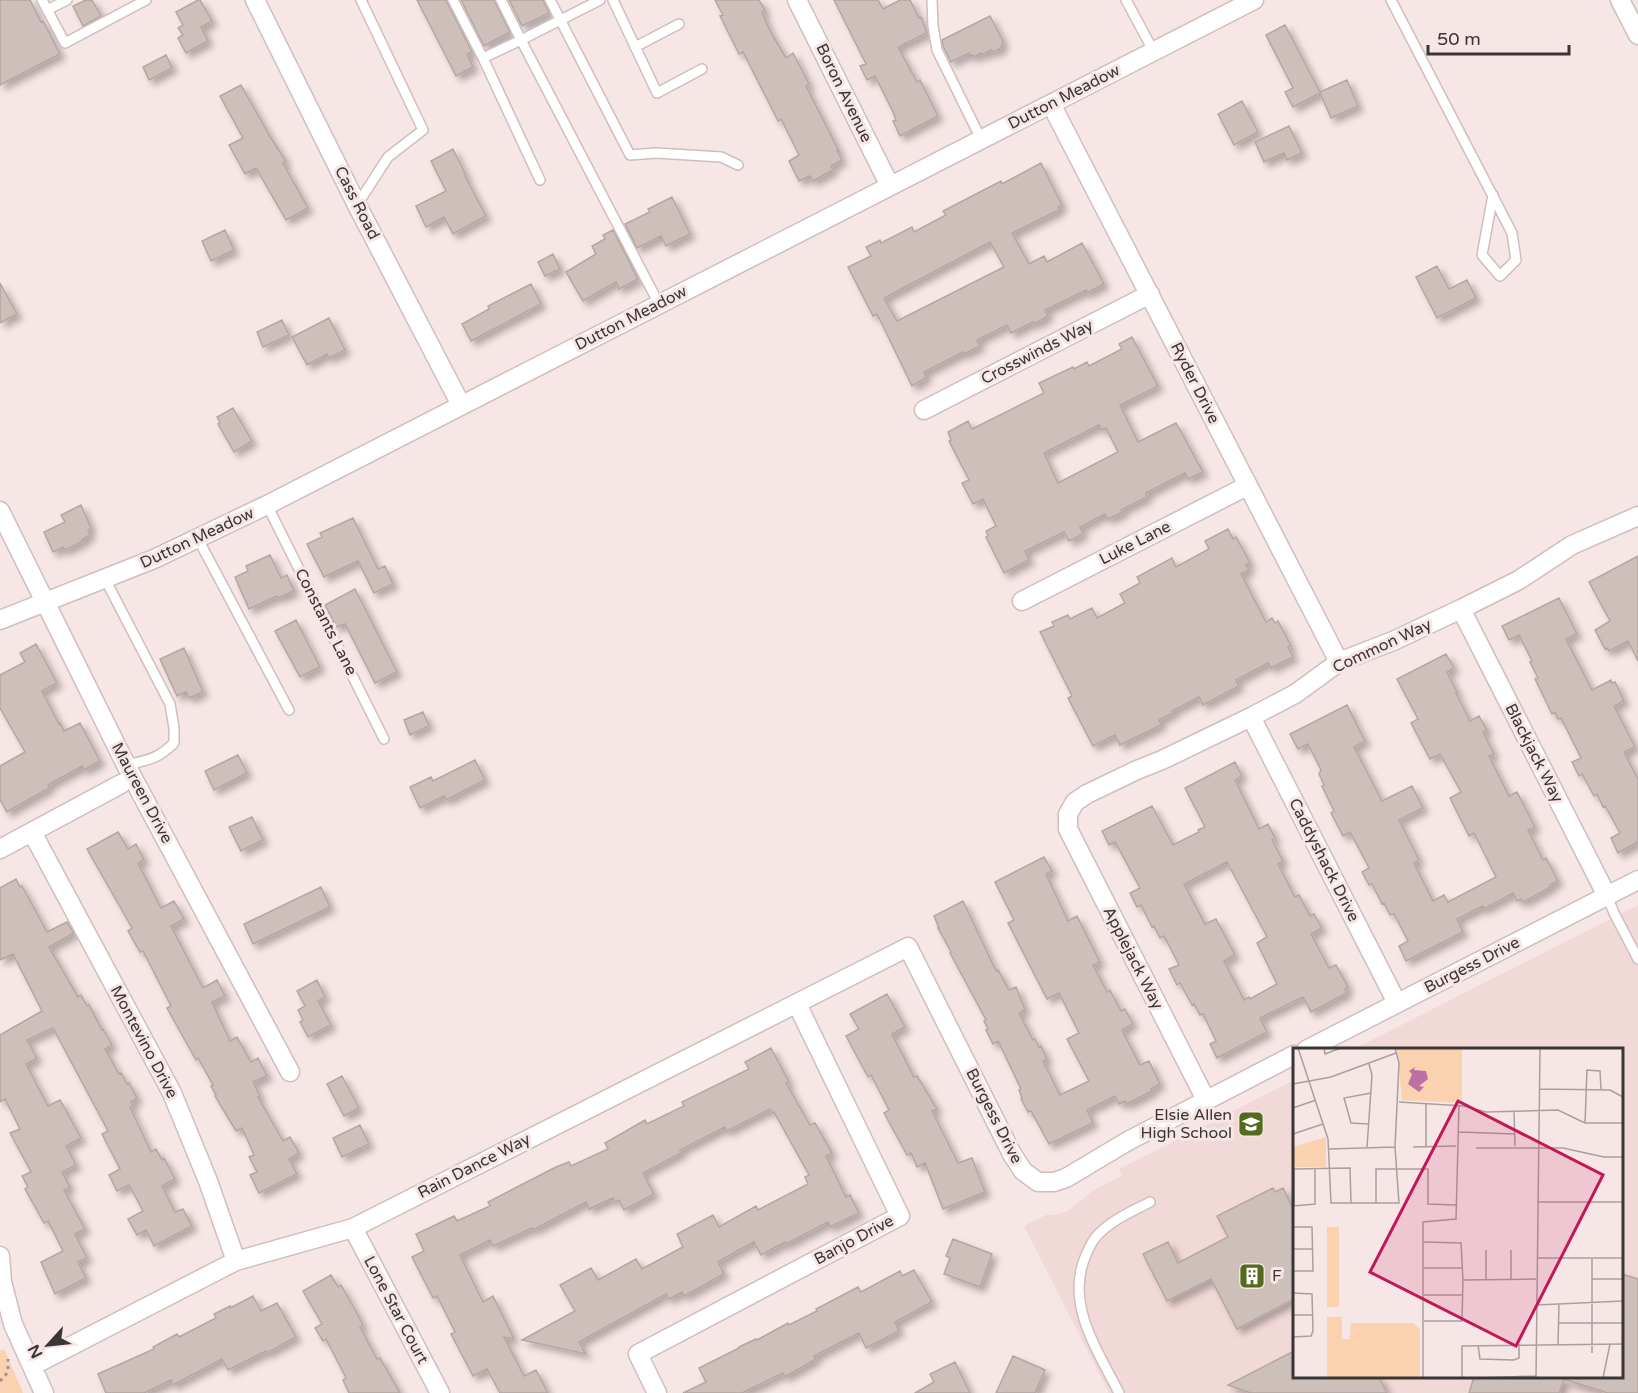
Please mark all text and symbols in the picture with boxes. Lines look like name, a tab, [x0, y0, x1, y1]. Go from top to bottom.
scale bar	[1428, 18, 1569, 56]
text: 50 m	[1437, 28, 1481, 50]
street label: Boron Avenue	[811, 40, 877, 146]
street label: Dutton Meadow	[1005, 60, 1124, 134]
street label: Cass Road	[330, 163, 384, 243]
street label: Dutton Meadow	[572, 281, 691, 355]
street label: Crosswinds Way	[978, 315, 1097, 389]
street label: Ryder Drive	[1166, 339, 1224, 427]
street label: Dutton Meadow	[137, 503, 257, 573]
street label: Luke Lane	[1096, 516, 1174, 570]
street label: Constants Lane	[290, 565, 362, 679]
street label: Common Way	[1329, 614, 1435, 678]
street label: Blackjack Way	[1500, 700, 1568, 806]
street label: Maureen Drive	[107, 739, 177, 847]
street label: Caddyshack Drive	[1284, 795, 1364, 925]
street label: Applejack Way	[1099, 903, 1168, 1013]
street label: Burgess Drive	[1421, 932, 1523, 998]
street label: Montevino Drive	[106, 982, 182, 1102]
inset map	[1293, 1048, 1623, 1378]
street label: Burgess Drive	[961, 1065, 1027, 1167]
place label: Elsie Allen High School	[1141, 1105, 1232, 1143]
school or university icon: Elsie Allen High School	[1236, 1109, 1266, 1139]
street label: Rain Dance Way	[414, 1129, 534, 1203]
street label: Banjo Drive	[811, 1211, 897, 1269]
street label: Lone Star Court	[359, 1253, 433, 1367]
building icon: F	[1237, 1261, 1267, 1291]
place label: F	[1272, 1266, 1282, 1286]
north arrow	[18, 1315, 78, 1375]
text: N	[24, 1341, 47, 1362]

